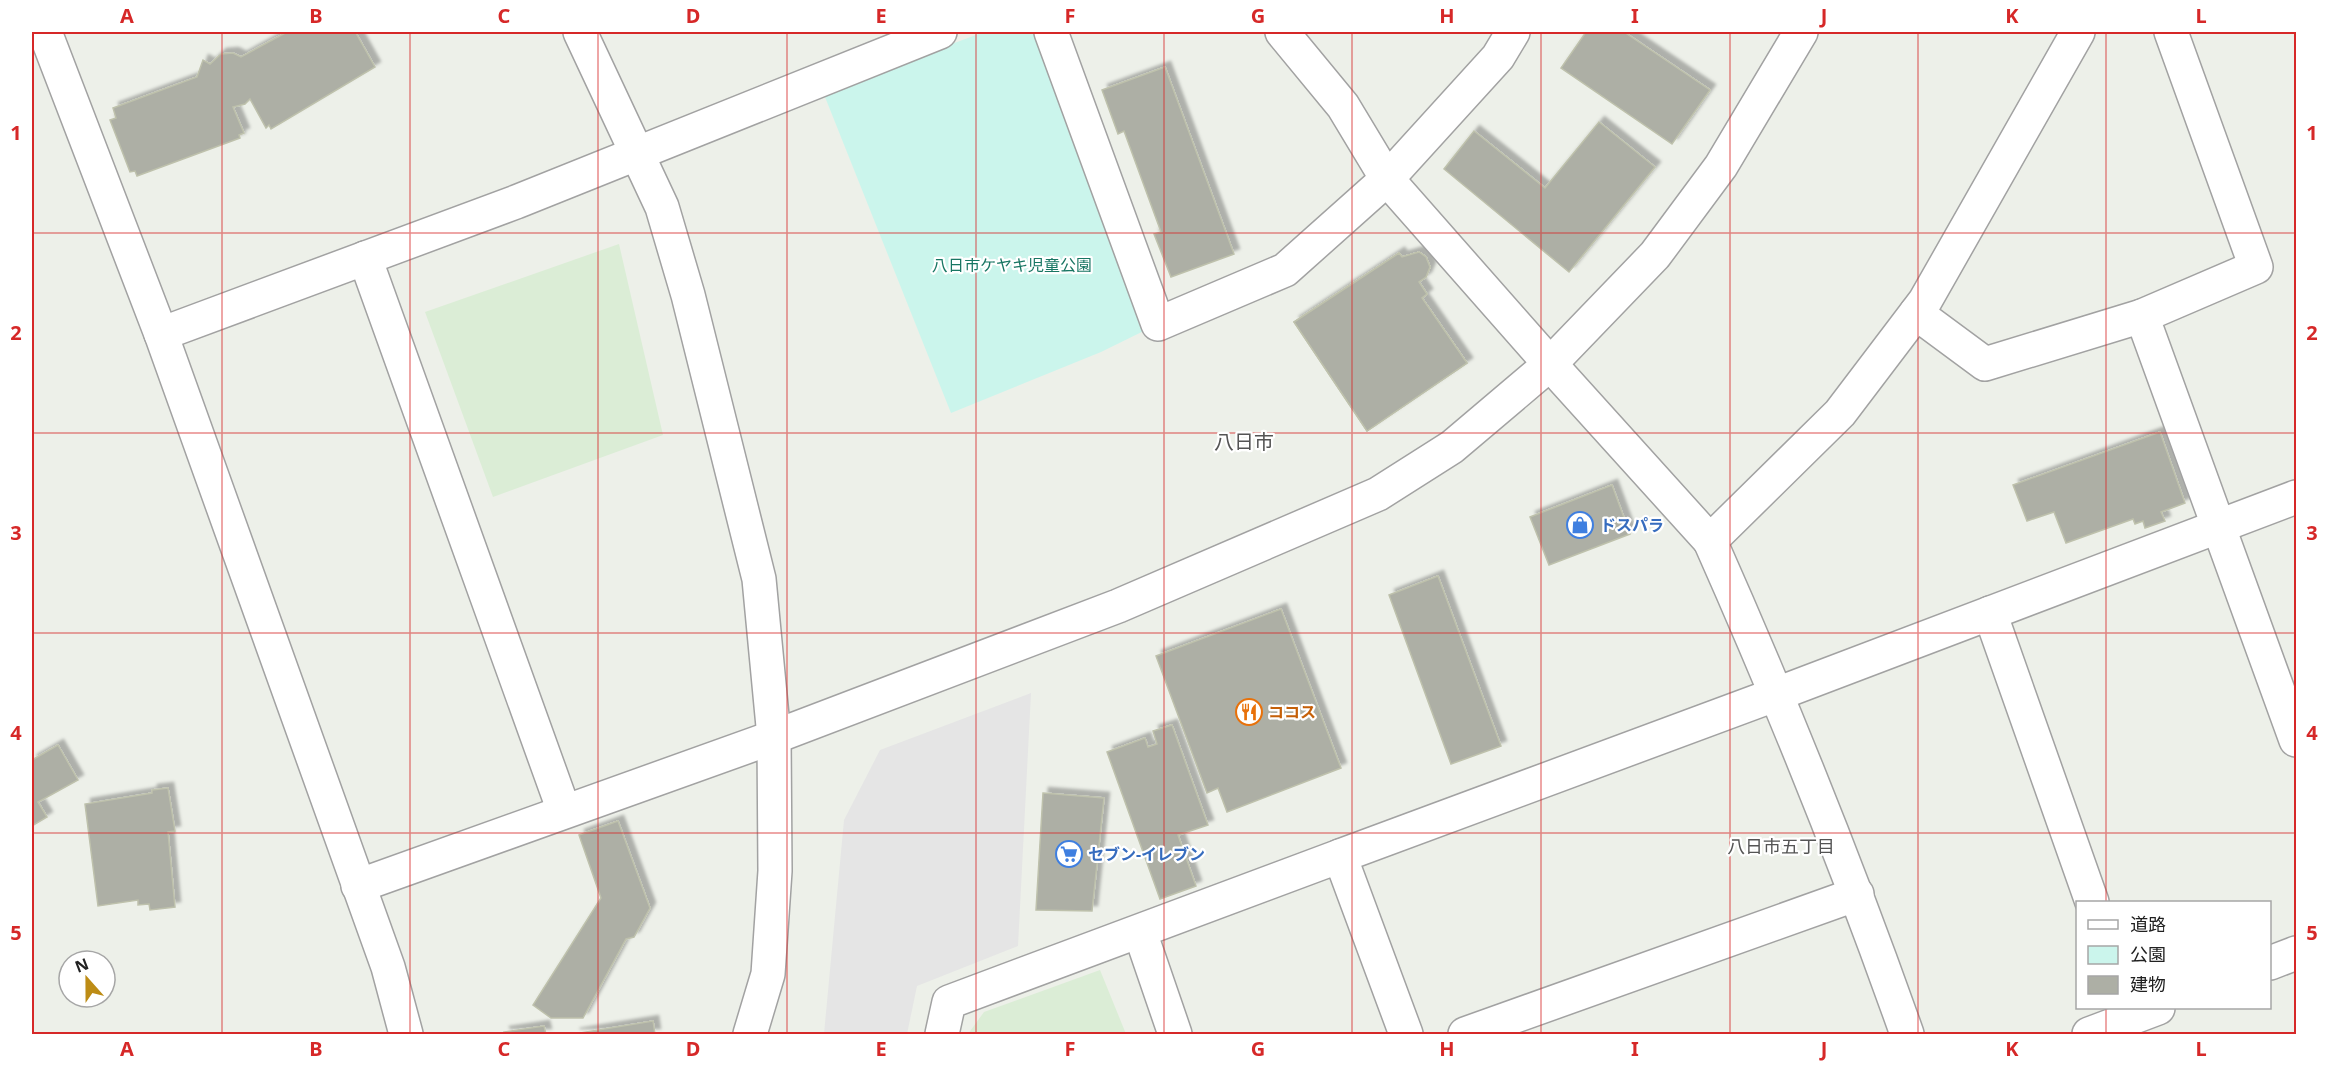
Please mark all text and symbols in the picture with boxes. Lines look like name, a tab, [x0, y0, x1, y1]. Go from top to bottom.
text: A	[120, 2, 134, 29]
text: B	[309, 2, 323, 29]
text: C	[498, 2, 511, 29]
text: D	[686, 2, 700, 29]
text: E	[875, 2, 887, 29]
text: F	[1065, 2, 1075, 29]
text: G	[1251, 2, 1265, 29]
text: H	[1439, 2, 1455, 29]
text: I	[1631, 2, 1639, 29]
text: J	[1819, 2, 1827, 29]
text: K	[2005, 2, 2019, 29]
text: L	[2195, 2, 2207, 29]
text: 1	[10, 119, 22, 146]
text: 1	[2306, 119, 2318, 146]
park label: 八日市ケヤキ児童公園	[932, 254, 1092, 276]
text: 2	[10, 319, 22, 346]
text: 2	[2306, 319, 2318, 346]
district label: 八日市	[1214, 428, 1274, 455]
shop icon: ドスパラ	[1565, 510, 1595, 540]
place label: ドスパラ	[1600, 514, 1664, 536]
text: 3	[10, 519, 22, 546]
text: 3	[2306, 519, 2318, 546]
restaurant icon: ココス	[1234, 697, 1264, 727]
place label: ココス	[1268, 701, 1316, 723]
text: 4	[10, 719, 22, 746]
text: 4	[2306, 719, 2318, 746]
district label: 八日市五丁目	[1727, 834, 1835, 858]
supermarket icon: セブン-イレブン	[1054, 839, 1084, 869]
place label: セブン-イレブン	[1088, 843, 1205, 865]
legend	[2076, 901, 2271, 1009]
text: 道路	[2130, 912, 2166, 936]
text: 5	[10, 919, 22, 946]
text: 5	[2306, 919, 2318, 946]
text: 公園	[2130, 942, 2166, 966]
north arrow	[57, 949, 117, 1009]
text: N	[72, 952, 92, 978]
text: 建物	[2130, 972, 2166, 996]
text: A	[120, 1035, 134, 1062]
text: B	[309, 1035, 323, 1062]
text: C	[498, 1035, 511, 1062]
text: D	[686, 1035, 700, 1062]
text: E	[875, 1035, 887, 1062]
text: F	[1065, 1035, 1075, 1062]
text: G	[1251, 1035, 1265, 1062]
text: H	[1439, 1035, 1455, 1062]
text: I	[1631, 1035, 1639, 1062]
text: J	[1819, 1035, 1827, 1062]
text: K	[2005, 1035, 2019, 1062]
text: L	[2195, 1035, 2207, 1062]

